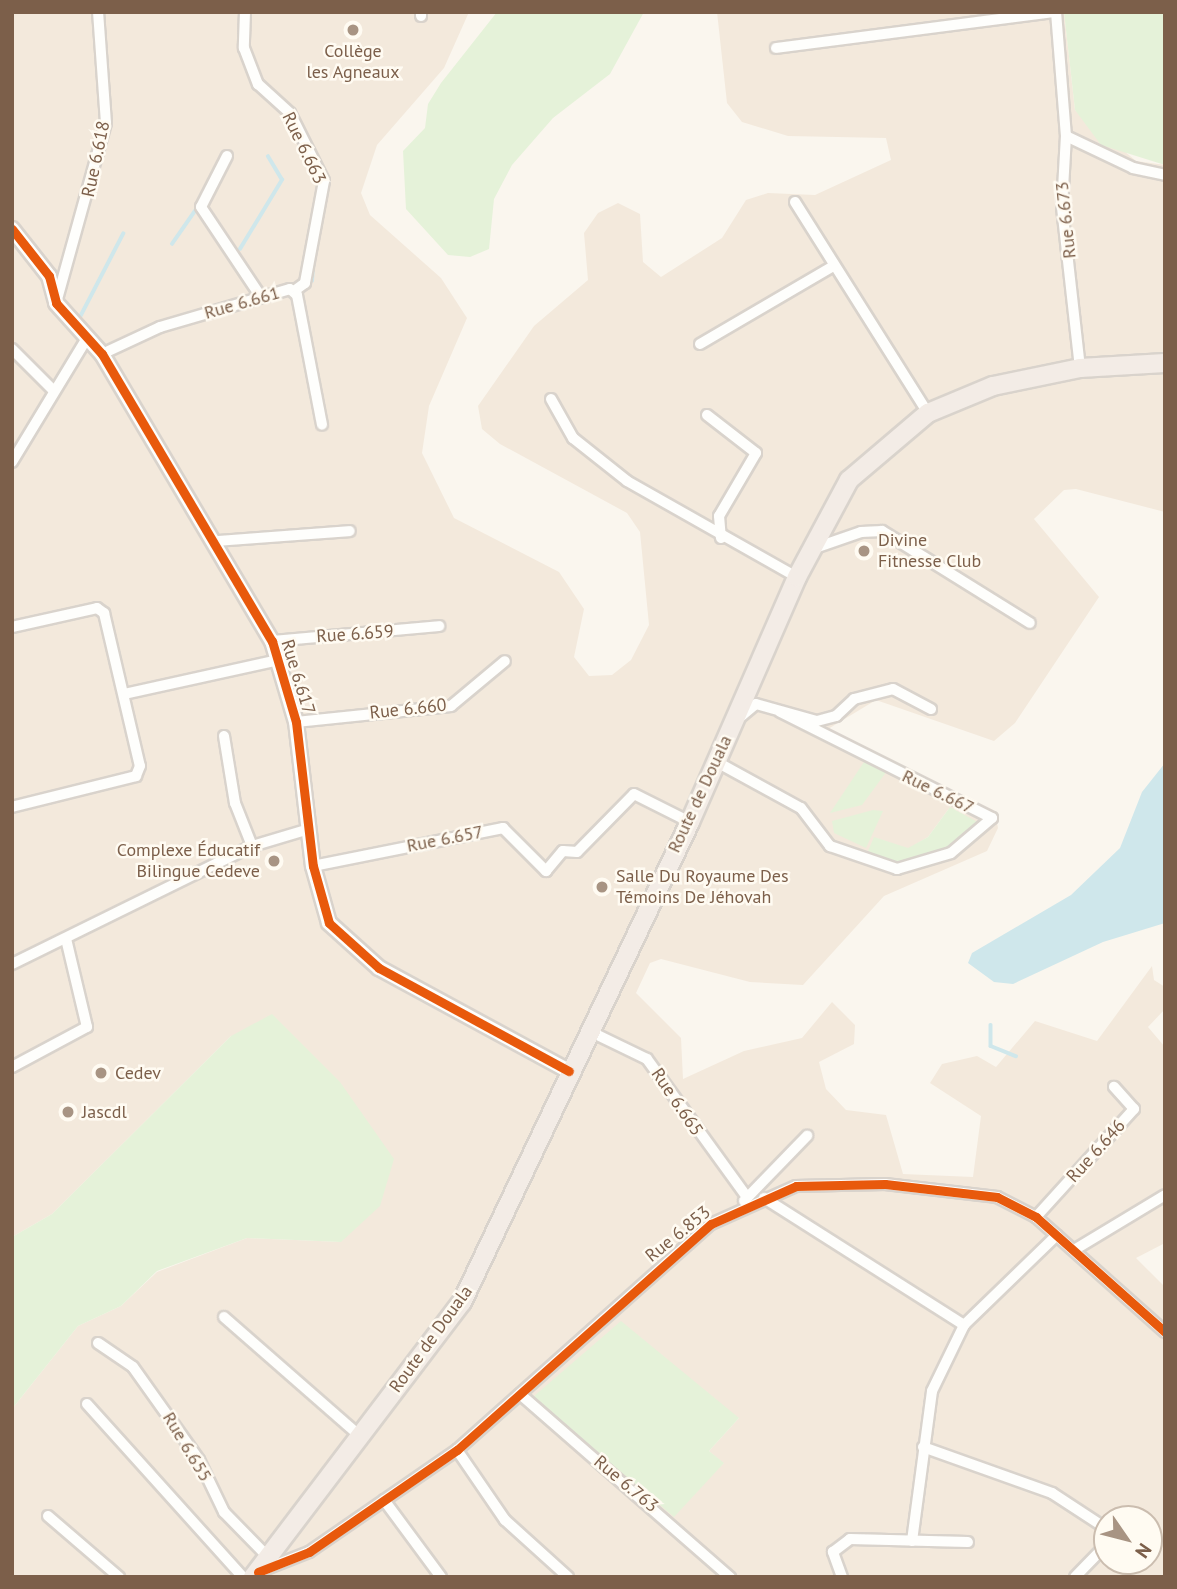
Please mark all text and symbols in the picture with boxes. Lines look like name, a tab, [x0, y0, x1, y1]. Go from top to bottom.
marker: Collège les Agneaux	[345, 22, 361, 38]
place label: Collège les Agneaux	[306, 41, 400, 84]
street label: Rue 6.663	[277, 109, 331, 187]
street label: Rue 6.618	[77, 119, 115, 199]
street label: Rue 6.673	[1051, 180, 1081, 260]
street label: Rue 6.661	[202, 282, 282, 324]
place label: Divine Fitnesse Club	[878, 530, 981, 572]
marker: Divine Fitnesse Club	[856, 543, 872, 559]
street label: Rue 6.659	[316, 621, 394, 647]
street label: Rue 6.617	[276, 637, 320, 717]
street label: Rue 6.660	[368, 694, 448, 724]
street label: Route de Douala	[663, 732, 737, 856]
street label: Rue 6.667	[899, 765, 977, 819]
street label: Rue 6.657	[405, 821, 485, 857]
place label: Complexe Éducatif Bilingue Cedeve	[117, 840, 260, 882]
marker: Complexe Éducatif Bilingue Cedeve	[266, 853, 282, 869]
place label: Salle Du Royaume Des Témoins De Jéhovah	[616, 866, 789, 908]
marker: Salle Du Royaume Des Témoins De Jéhovah	[594, 879, 610, 895]
place label: Cedev	[115, 1062, 161, 1084]
street label: Rue 6.665	[646, 1064, 708, 1140]
marker: Cedev	[93, 1065, 109, 1081]
place label: Jascdl	[82, 1101, 127, 1123]
marker: Jascdl	[60, 1104, 76, 1120]
street label: Rue 6.646	[1062, 1115, 1130, 1187]
street label: Rue 6.853	[641, 1201, 715, 1267]
street label: Route de Douala	[385, 1281, 477, 1397]
street label: Rue 6.655	[158, 1408, 216, 1486]
street label: Rue 6.763	[589, 1451, 663, 1517]
north arrow	[1093, 1505, 1163, 1575]
text: N	[1130, 1539, 1157, 1563]

